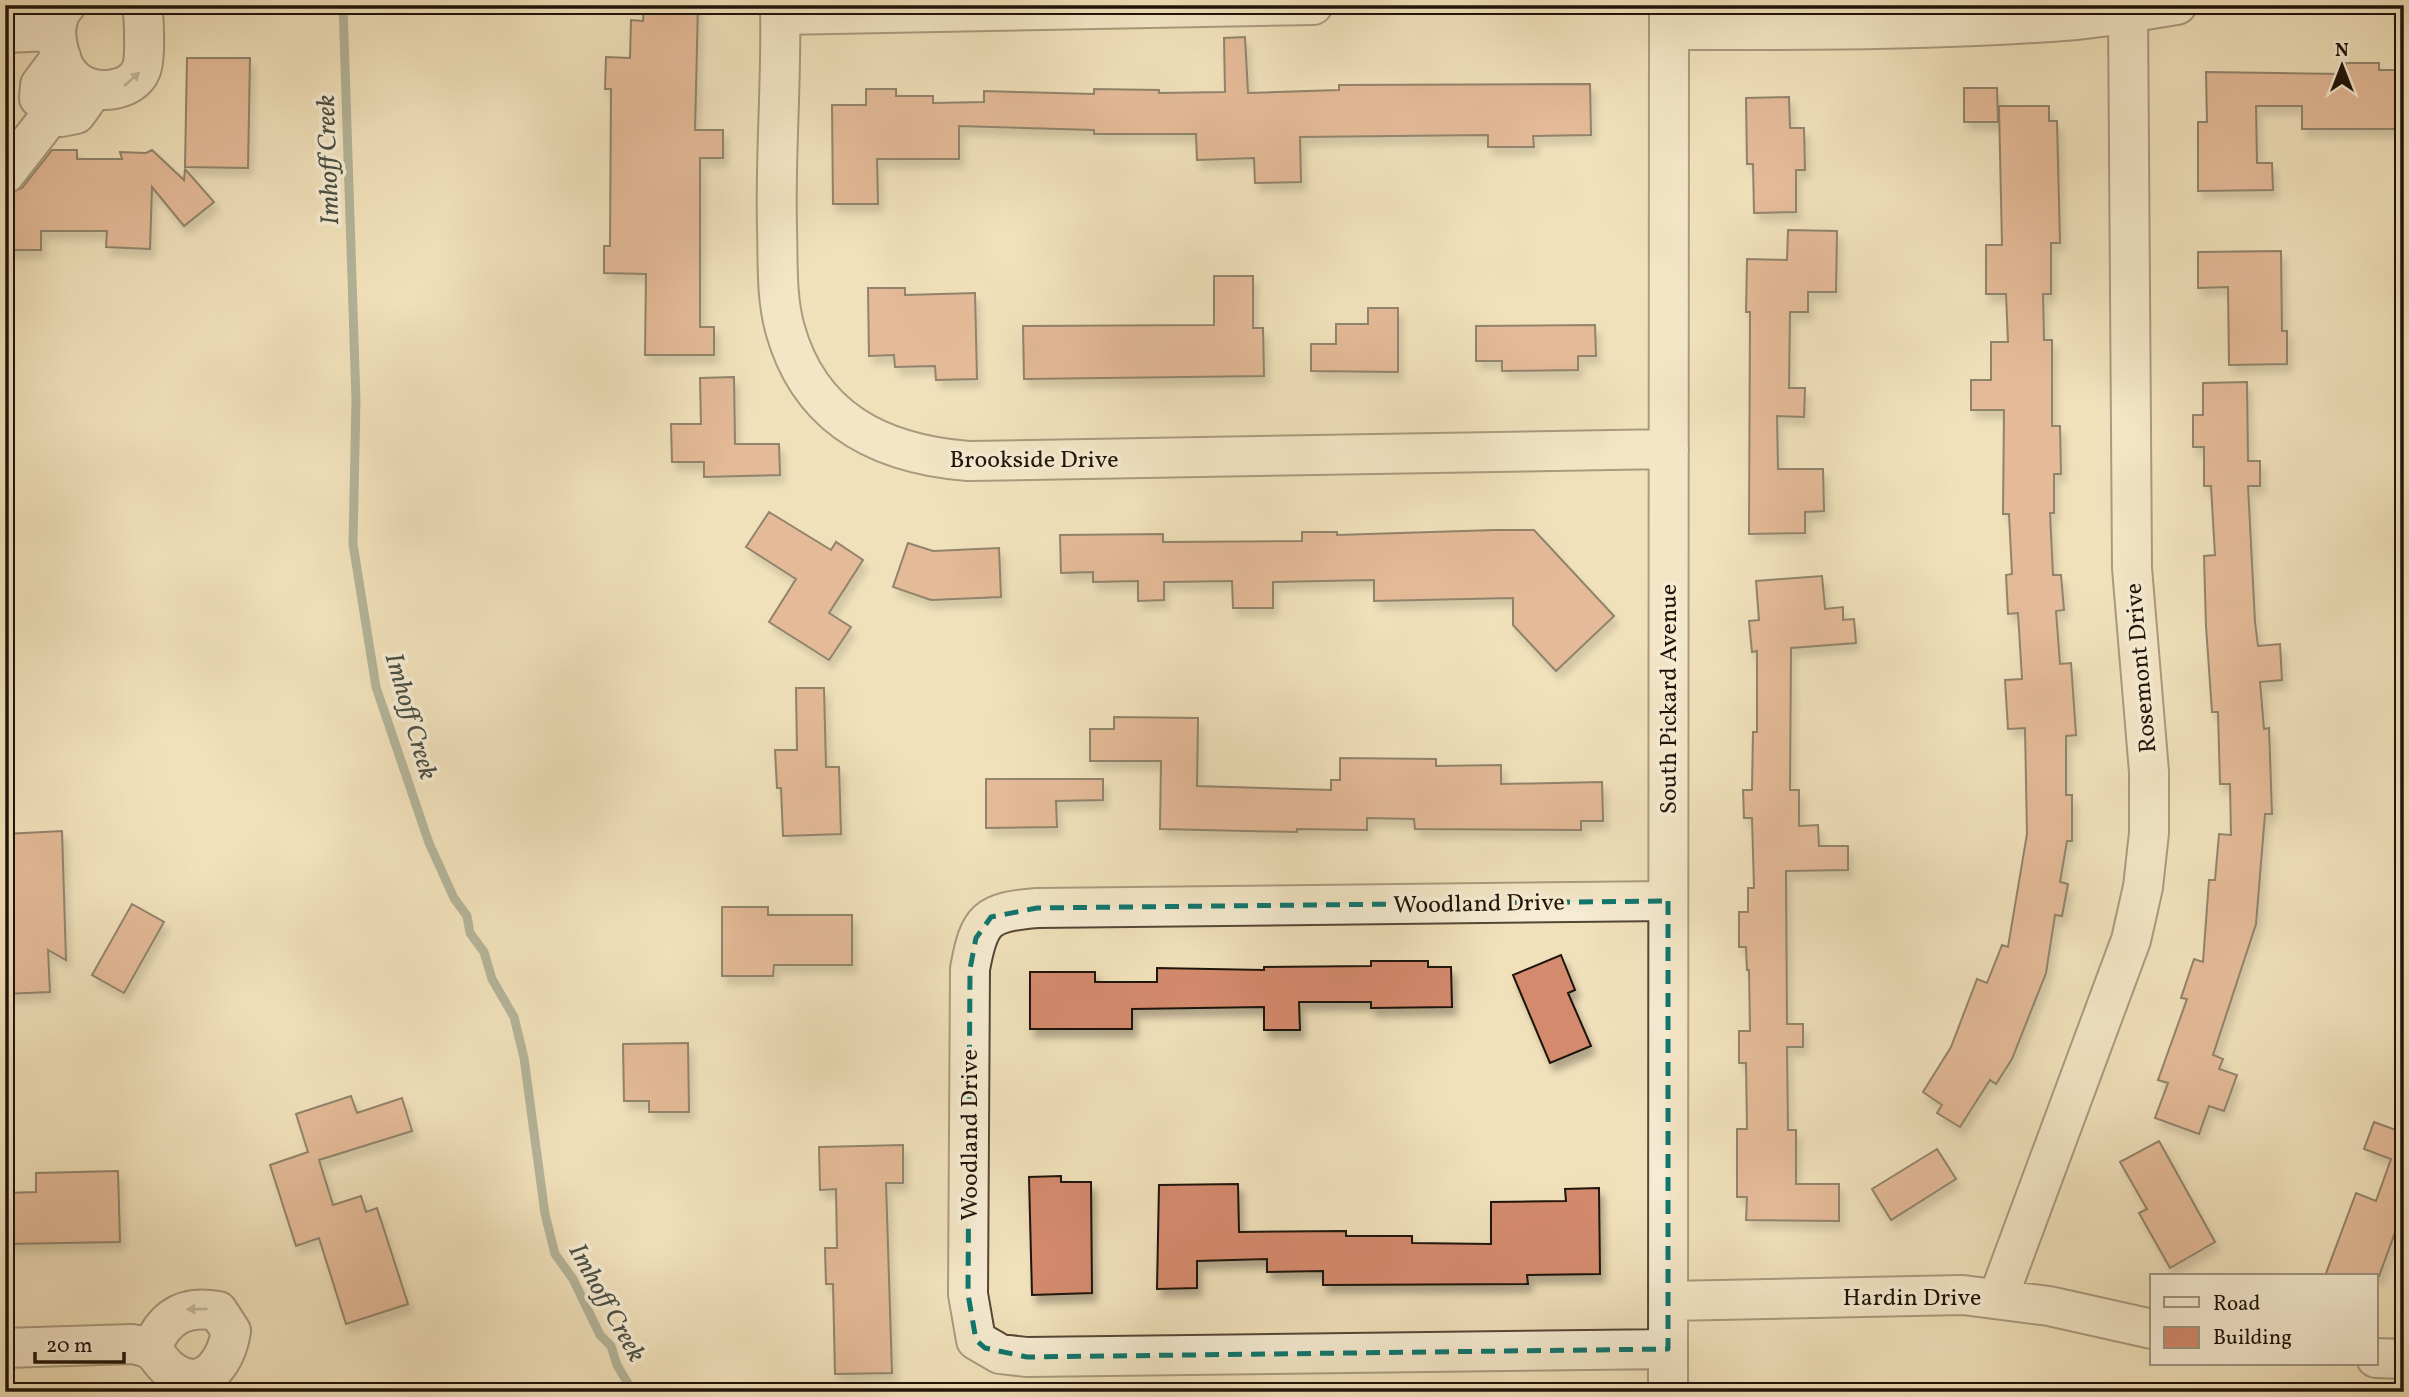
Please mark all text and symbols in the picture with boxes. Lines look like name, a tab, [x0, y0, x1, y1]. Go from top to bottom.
north arrow	[2308, 32, 2378, 102]
text: N	[2335, 38, 2349, 64]
one-way arrow	[123, 71, 141, 86]
water label: Imhoff Creek	[309, 94, 349, 226]
street label: Brookside Drive	[949, 444, 1119, 478]
street label: Rosemont Drive	[2118, 581, 2166, 754]
street label: South Pickard Avenue	[1653, 584, 1687, 814]
water label: Imhoff Creek	[375, 649, 445, 784]
street label: Woodland Drive	[1393, 887, 1565, 923]
street label: Woodland Drive	[954, 1049, 988, 1221]
water label: Imhoff Creek	[559, 1237, 654, 1369]
legend	[2150, 1274, 2378, 1366]
street label: Hardin Drive	[1843, 1282, 1981, 1316]
text: Road	[2213, 1290, 2260, 1319]
one-way arrow	[186, 1304, 208, 1315]
scale bar	[35, 1320, 124, 1364]
text: Building	[2213, 1324, 2292, 1353]
text: 20 m	[46, 1332, 92, 1361]

